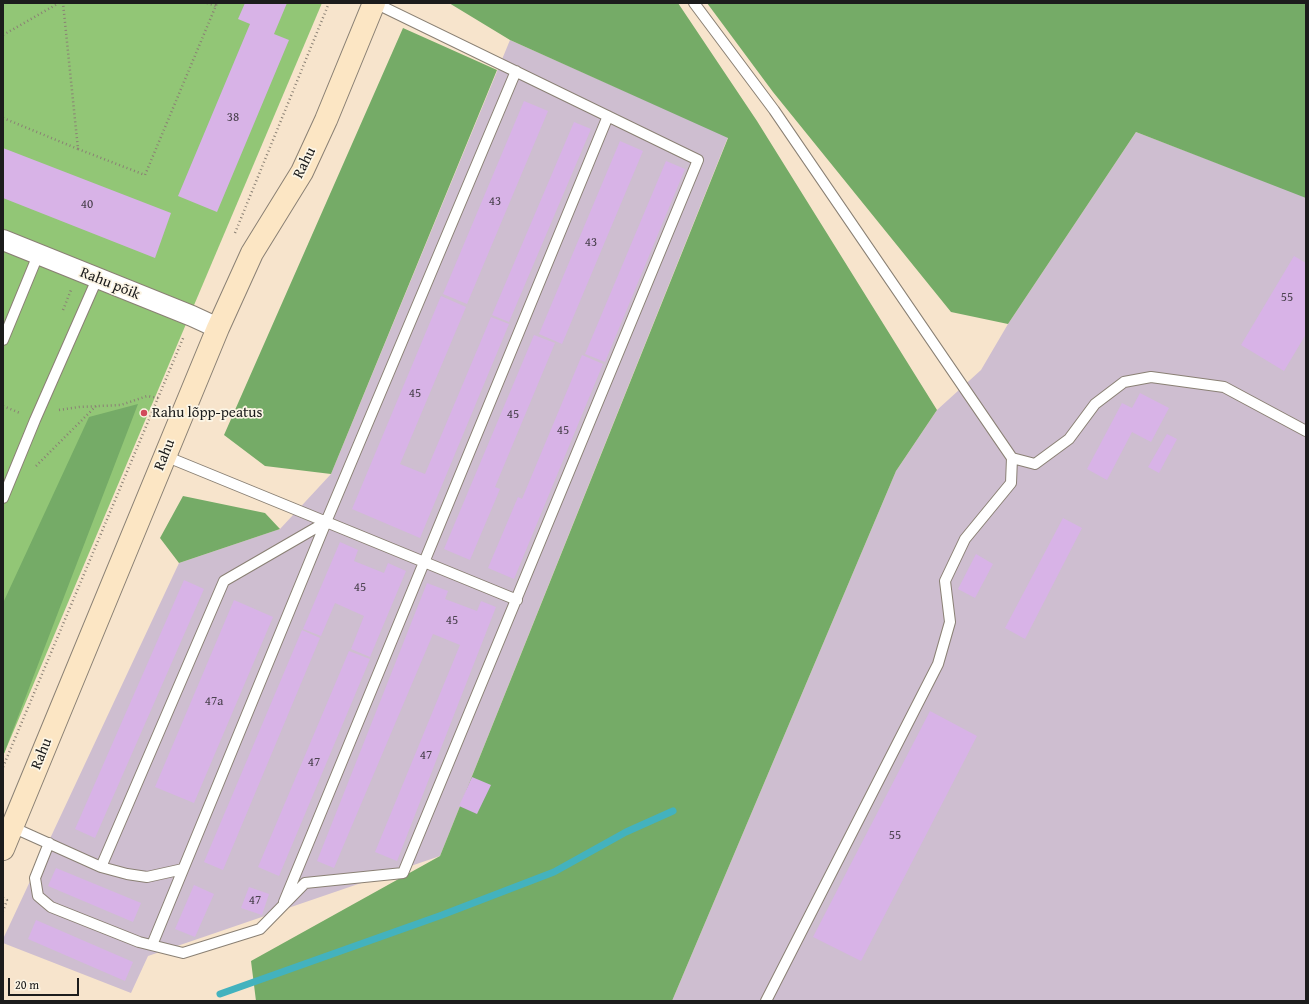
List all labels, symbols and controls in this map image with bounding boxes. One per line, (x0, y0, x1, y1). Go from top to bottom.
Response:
house number: 38 (227, 110, 239, 126)
street label: Rahu (290, 145, 320, 181)
house number: 43 (489, 194, 501, 210)
house number: 40 (81, 197, 93, 213)
house number: 43 (585, 235, 597, 251)
street label: Rahu põik (77, 264, 143, 304)
house number: 55 (1281, 290, 1293, 306)
house number: 45 (409, 386, 421, 402)
place label: Rahu lõpp-peatus (152, 404, 262, 422)
house number: 45 (507, 407, 519, 423)
marker: Rahu lõpp-peatus (139, 408, 149, 418)
house number: 45 (557, 423, 569, 439)
street label: Rahu (151, 437, 179, 473)
house number: 45 (354, 580, 366, 596)
house number: 45 (446, 613, 458, 629)
house number: 47a (205, 694, 223, 710)
street label: Rahu (28, 736, 56, 772)
house number: 47 (420, 748, 432, 764)
house number: 47 (308, 755, 320, 771)
house number: 55 (889, 828, 901, 844)
house number: 47 (249, 893, 261, 909)
scale bar (10, 970, 81, 996)
text: 20 m (15, 976, 39, 993)

